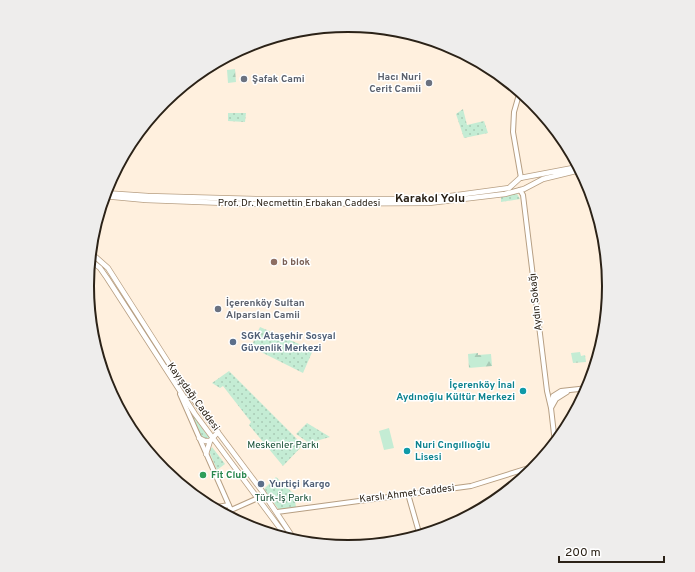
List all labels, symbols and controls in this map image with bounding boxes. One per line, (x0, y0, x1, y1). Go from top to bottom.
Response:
place label: Hacı Nuri Cerit Camii (369, 71, 421, 96)
place label: Şafak Cami (252, 73, 305, 86)
marker: Şafak Cami (239, 74, 249, 84)
marker: Hacı Nuri Cerit Camii (424, 78, 434, 88)
district label: Karakol Yolu (395, 191, 465, 207)
street label: Prof. Dr. Necmettin Erbakan Caddesi (218, 197, 380, 210)
place label: b blok (282, 256, 311, 269)
marker: b blok (269, 257, 279, 267)
street label: Aydın Sokağı (527, 273, 545, 331)
place label: İçerenköy Sultan Alparslan Camii (226, 296, 305, 322)
marker: İçerenköy Sultan Alparslan Camii (213, 304, 223, 314)
place label: SGK Ataşehir Sosyal Güvenlik Merkezi (241, 330, 336, 355)
marker: SGK Ataşehir Sosyal Güvenlik Merkezi (228, 337, 238, 347)
street label: Kayışdağı Caddesi (164, 360, 222, 434)
place label: İçerenköy İnal Aydınoğlu Kültür Merkezi (396, 378, 515, 404)
marker: İçerenköy İnal Aydınoğlu Kültür Merkezi (518, 386, 528, 396)
park label: Meskenler Parkı (247, 439, 319, 452)
place label: Nuri Cıngıllıoğlu Lisesi (415, 439, 490, 464)
marker: Nuri Cıngıllıoğlu Lisesi (402, 446, 412, 456)
place label: Fit Club (211, 469, 247, 482)
marker: Fit Club (198, 470, 208, 480)
place label: Yurtiçi Kargo (269, 478, 330, 491)
marker: Yurtiçi Kargo (256, 479, 266, 489)
street label: Karslı Ahmet Caddesi (359, 482, 455, 506)
park label: Türk-İş Parkı (255, 492, 311, 505)
scale bar (559, 538, 664, 564)
text: 200 m (565, 545, 601, 561)

